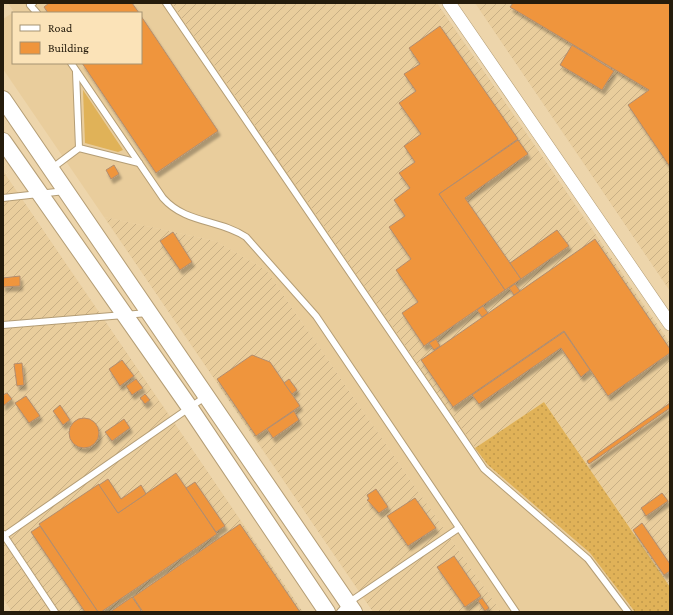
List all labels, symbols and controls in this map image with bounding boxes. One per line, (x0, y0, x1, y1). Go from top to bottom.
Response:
legend (12, 12, 142, 64)
text: Road (48, 21, 73, 35)
text: Building (48, 41, 89, 55)

